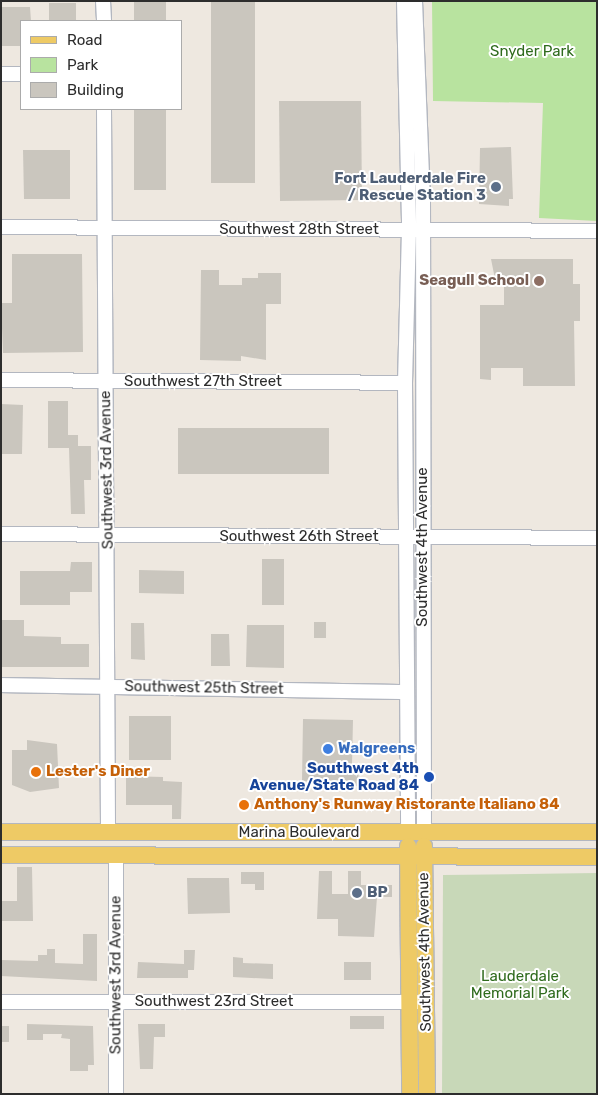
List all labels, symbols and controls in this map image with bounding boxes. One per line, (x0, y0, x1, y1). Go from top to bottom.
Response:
legend (20, 20, 182, 110)
text: Road (67, 31, 103, 49)
park label: Snyder Park (490, 43, 574, 61)
text: Park (67, 56, 98, 74)
text: Building (67, 81, 124, 99)
place label: Fort Lauderdale Fire / Rescue Station 3 (334, 169, 486, 204)
marker: Fort Lauderdale Fire / Rescue Station 3 (490, 181, 502, 193)
street label: Southwest 28th Street (219, 221, 379, 239)
place label: Seagull School (419, 272, 529, 290)
marker: Seagull School (533, 275, 545, 287)
street label: Southwest 27th Street (124, 373, 282, 391)
street label: Southwest 3rd Avenue (97, 390, 117, 550)
street label: Southwest 4th Avenue (414, 467, 432, 627)
street label: Southwest 26th Street (219, 528, 379, 546)
street label: Southwest 25th Street (124, 678, 284, 698)
place label: Walgreens (338, 740, 415, 758)
marker: Walgreens (322, 743, 334, 755)
place label: Southwest 4th Avenue/State Road 84 (249, 759, 419, 794)
place label: Lester's Diner (46, 763, 150, 781)
marker: Lester's Diner (30, 766, 42, 778)
marker: Southwest 4th Avenue/State Road 84 (423, 771, 435, 783)
place label: Anthony's Runway Ristorante Italiano 84 (254, 796, 560, 814)
marker: Anthony's Runway Ristorante Italiano 84 (238, 799, 250, 811)
street label: Marina Boulevard (239, 824, 359, 842)
street label: Southwest 4th Avenue (415, 872, 435, 1032)
place label: BP (367, 884, 388, 902)
marker: BP (351, 887, 363, 899)
street label: Southwest 3rd Avenue (107, 896, 125, 1054)
park label: Lauderdale Memorial Park (471, 967, 569, 1002)
street label: Southwest 23rd Street (135, 993, 293, 1011)

